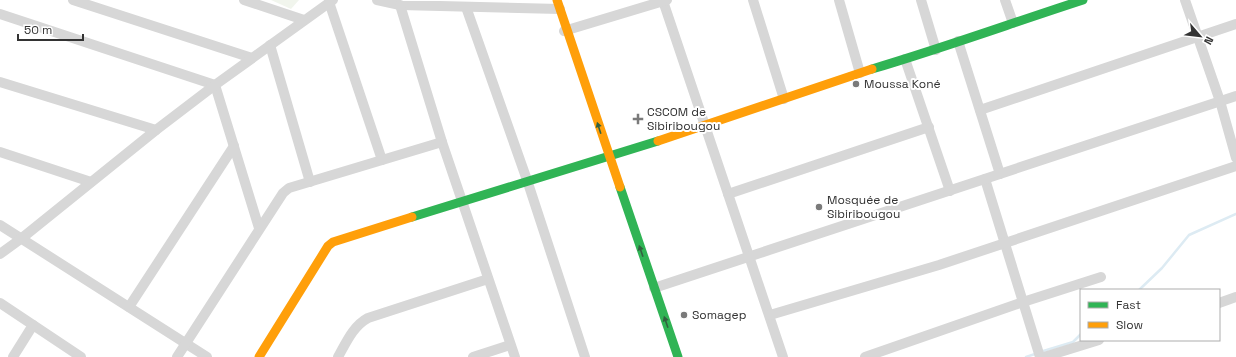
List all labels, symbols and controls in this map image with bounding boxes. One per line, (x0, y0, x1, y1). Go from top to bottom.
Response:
scale bar (18, 16, 83, 42)
north arrow (1180, 16, 1220, 56)
text: 50 m (24, 22, 52, 38)
text: N (1201, 34, 1217, 47)
place label: Moussa Koné (864, 76, 941, 92)
marker: Moussa Koné (851, 79, 861, 89)
place label: CSCOM de Sibiribougou (647, 104, 720, 134)
marker: CSCOM de Sibiribougou (632, 113, 644, 125)
one-way arrow (596, 121, 602, 133)
place label: Mosquée de Sibiribougou (827, 192, 900, 222)
marker: Mosquée de Sibiribougou (814, 202, 824, 212)
one-way arrow (638, 244, 644, 256)
legend (1080, 289, 1220, 341)
text: Fast (1116, 297, 1141, 313)
place label: Somagep (692, 307, 747, 323)
marker: Somagep (679, 310, 689, 320)
one-way arrow (663, 316, 669, 328)
text: Slow (1116, 317, 1143, 333)

